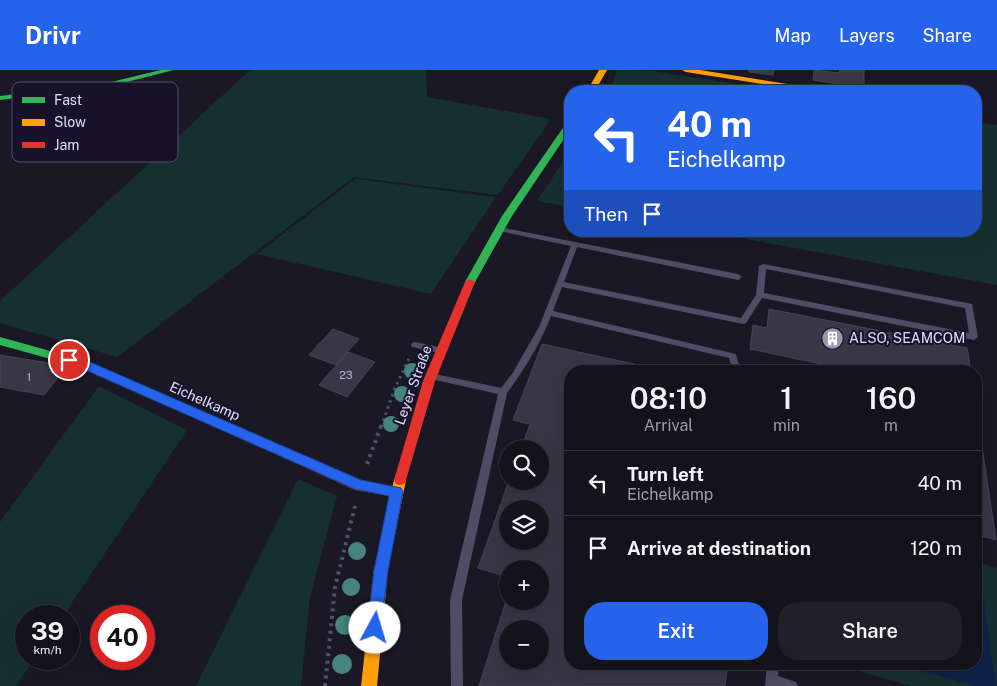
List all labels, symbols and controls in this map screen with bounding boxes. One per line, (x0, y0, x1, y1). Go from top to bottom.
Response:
text: Drivr (25, 21, 81, 49)
text: Map (775, 25, 811, 46)
text: Layers (839, 25, 895, 46)
text: Share (923, 25, 972, 46)
legend (12, 82, 178, 162)
text: Fast (54, 92, 82, 108)
text: 40 m (667, 104, 752, 145)
icon: left (584, 105, 649, 170)
text: Slow (54, 114, 86, 130)
text: Jam (54, 137, 79, 153)
text: Eichelkamp (667, 146, 786, 172)
icon: arrive (638, 200, 666, 228)
text: Then (584, 203, 628, 225)
building icon: ALSO, SEAMCOM (821, 326, 845, 350)
place label: ALSO, SEAMCOM (849, 330, 965, 346)
pin (48, 339, 90, 381)
street label: Leyer Straße (391, 343, 435, 427)
icon: arrive (55, 346, 83, 374)
house number: 23 (339, 369, 353, 381)
house number: 1 (27, 371, 31, 383)
street label: Eichelkamp (167, 378, 243, 424)
text: 08:10 (630, 380, 707, 416)
text: 1 (780, 380, 793, 416)
text: 160 (866, 380, 916, 416)
text: Arrival (644, 416, 693, 435)
text: min (773, 416, 800, 435)
text: m (884, 416, 898, 435)
map controls (499, 440, 549, 670)
button: search (499, 440, 549, 490)
text: Turn left (627, 463, 704, 485)
icon: left (584, 469, 612, 497)
text: 40 m (917, 472, 962, 494)
text: Eichelkamp (627, 485, 713, 504)
button: layers (499, 500, 549, 550)
icon: arrive (584, 534, 612, 562)
text: Arrive at destination (627, 537, 811, 559)
text: 120 m (910, 537, 962, 559)
button: + (499, 560, 549, 610)
position arrow (348, 601, 400, 653)
button: Exit (584, 602, 768, 660)
button: Share (778, 602, 962, 660)
speed limit sign: 40 (90, 605, 155, 670)
text: 39 (31, 616, 64, 646)
button: − (499, 620, 549, 670)
text: km/h (33, 643, 62, 657)

